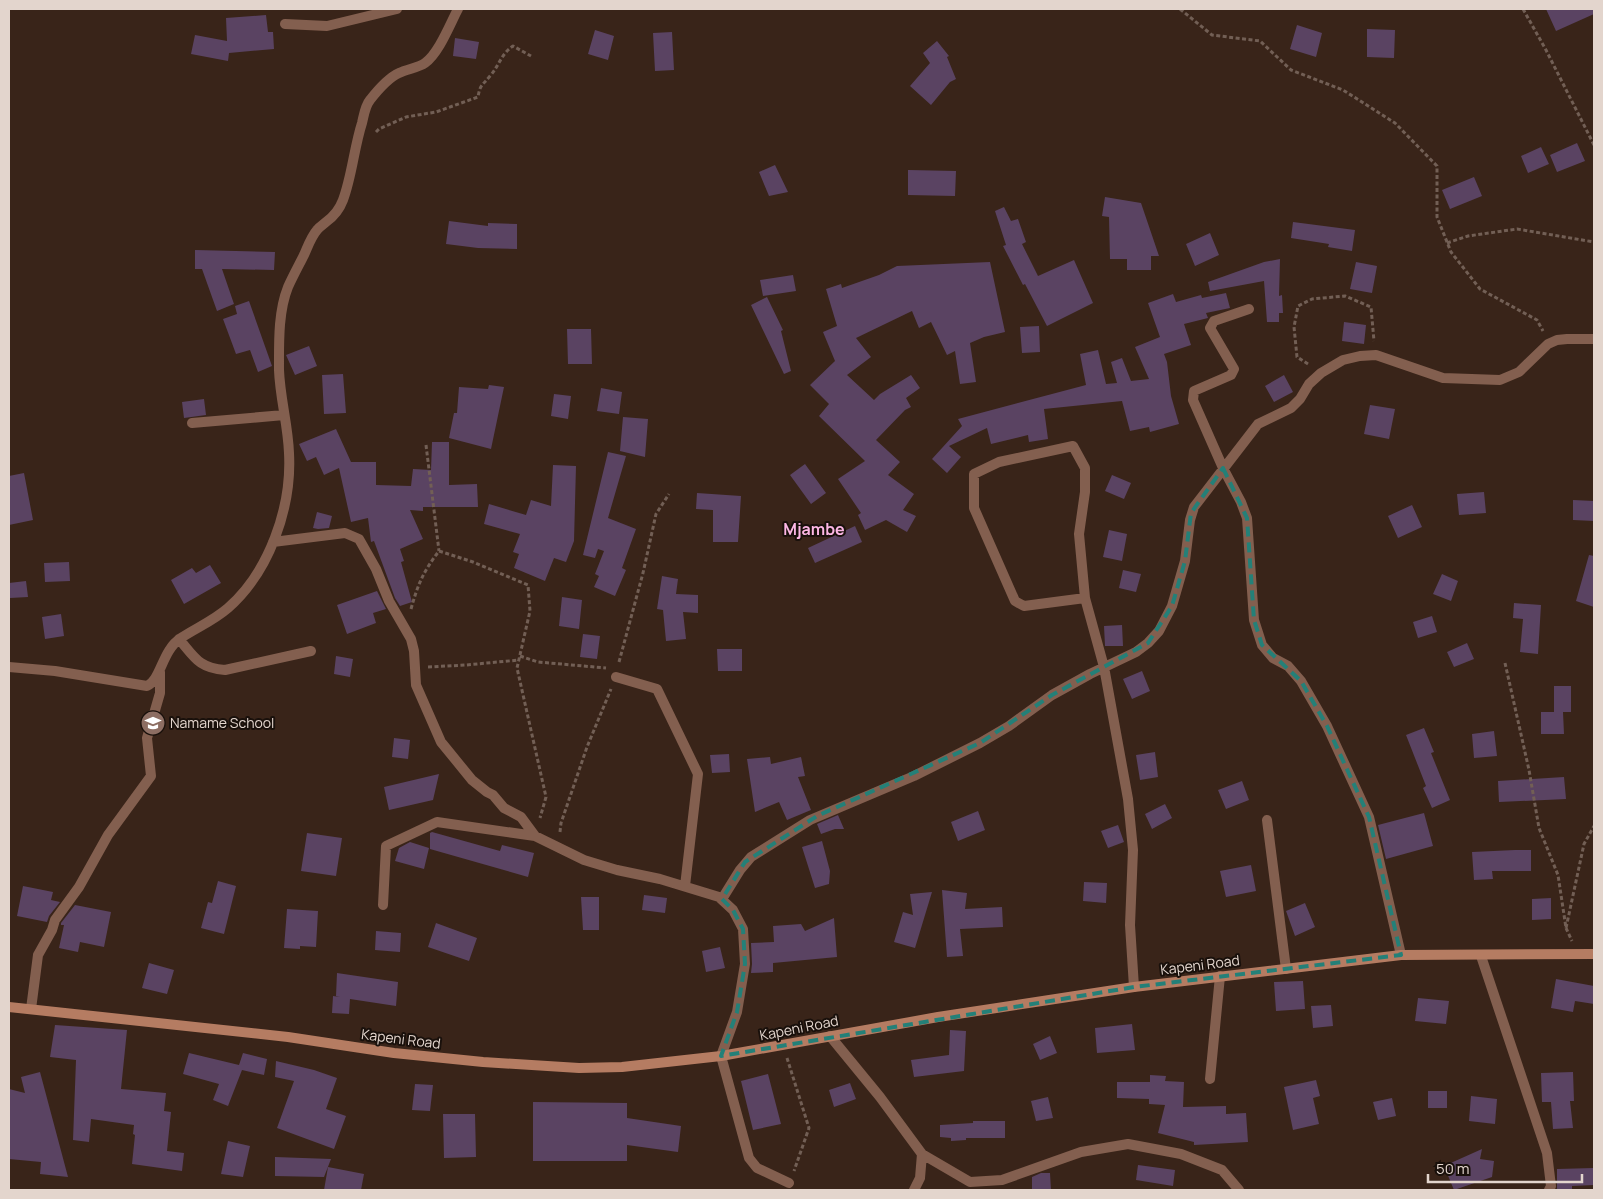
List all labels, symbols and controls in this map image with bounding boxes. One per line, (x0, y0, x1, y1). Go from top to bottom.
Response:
district label: Mjambe (783, 518, 845, 540)
school or university icon: Namame School (140, 710, 166, 736)
place label: Namame School (170, 713, 274, 732)
street label: Kapeni Road (1159, 950, 1241, 979)
street label: Kapeni Road (758, 1011, 840, 1044)
street label: Kapeni Road (360, 1024, 442, 1053)
scale bar (1428, 1152, 1582, 1184)
text: 50 m (1436, 1158, 1470, 1179)

